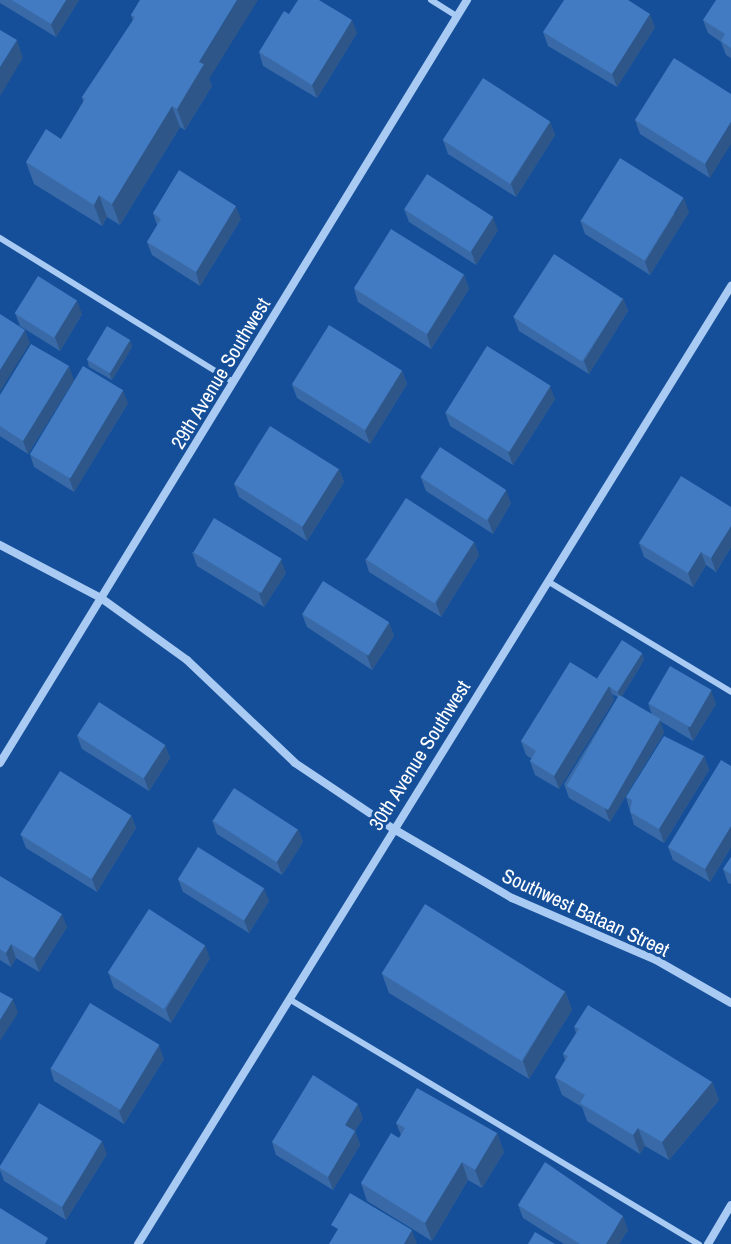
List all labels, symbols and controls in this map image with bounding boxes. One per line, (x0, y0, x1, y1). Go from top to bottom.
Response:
street label: 29th Avenue Southwest (165, 293, 275, 453)
street label: 30th Avenue Southwest (363, 675, 475, 835)
street label: Southwest Bataan Street (499, 863, 673, 961)

